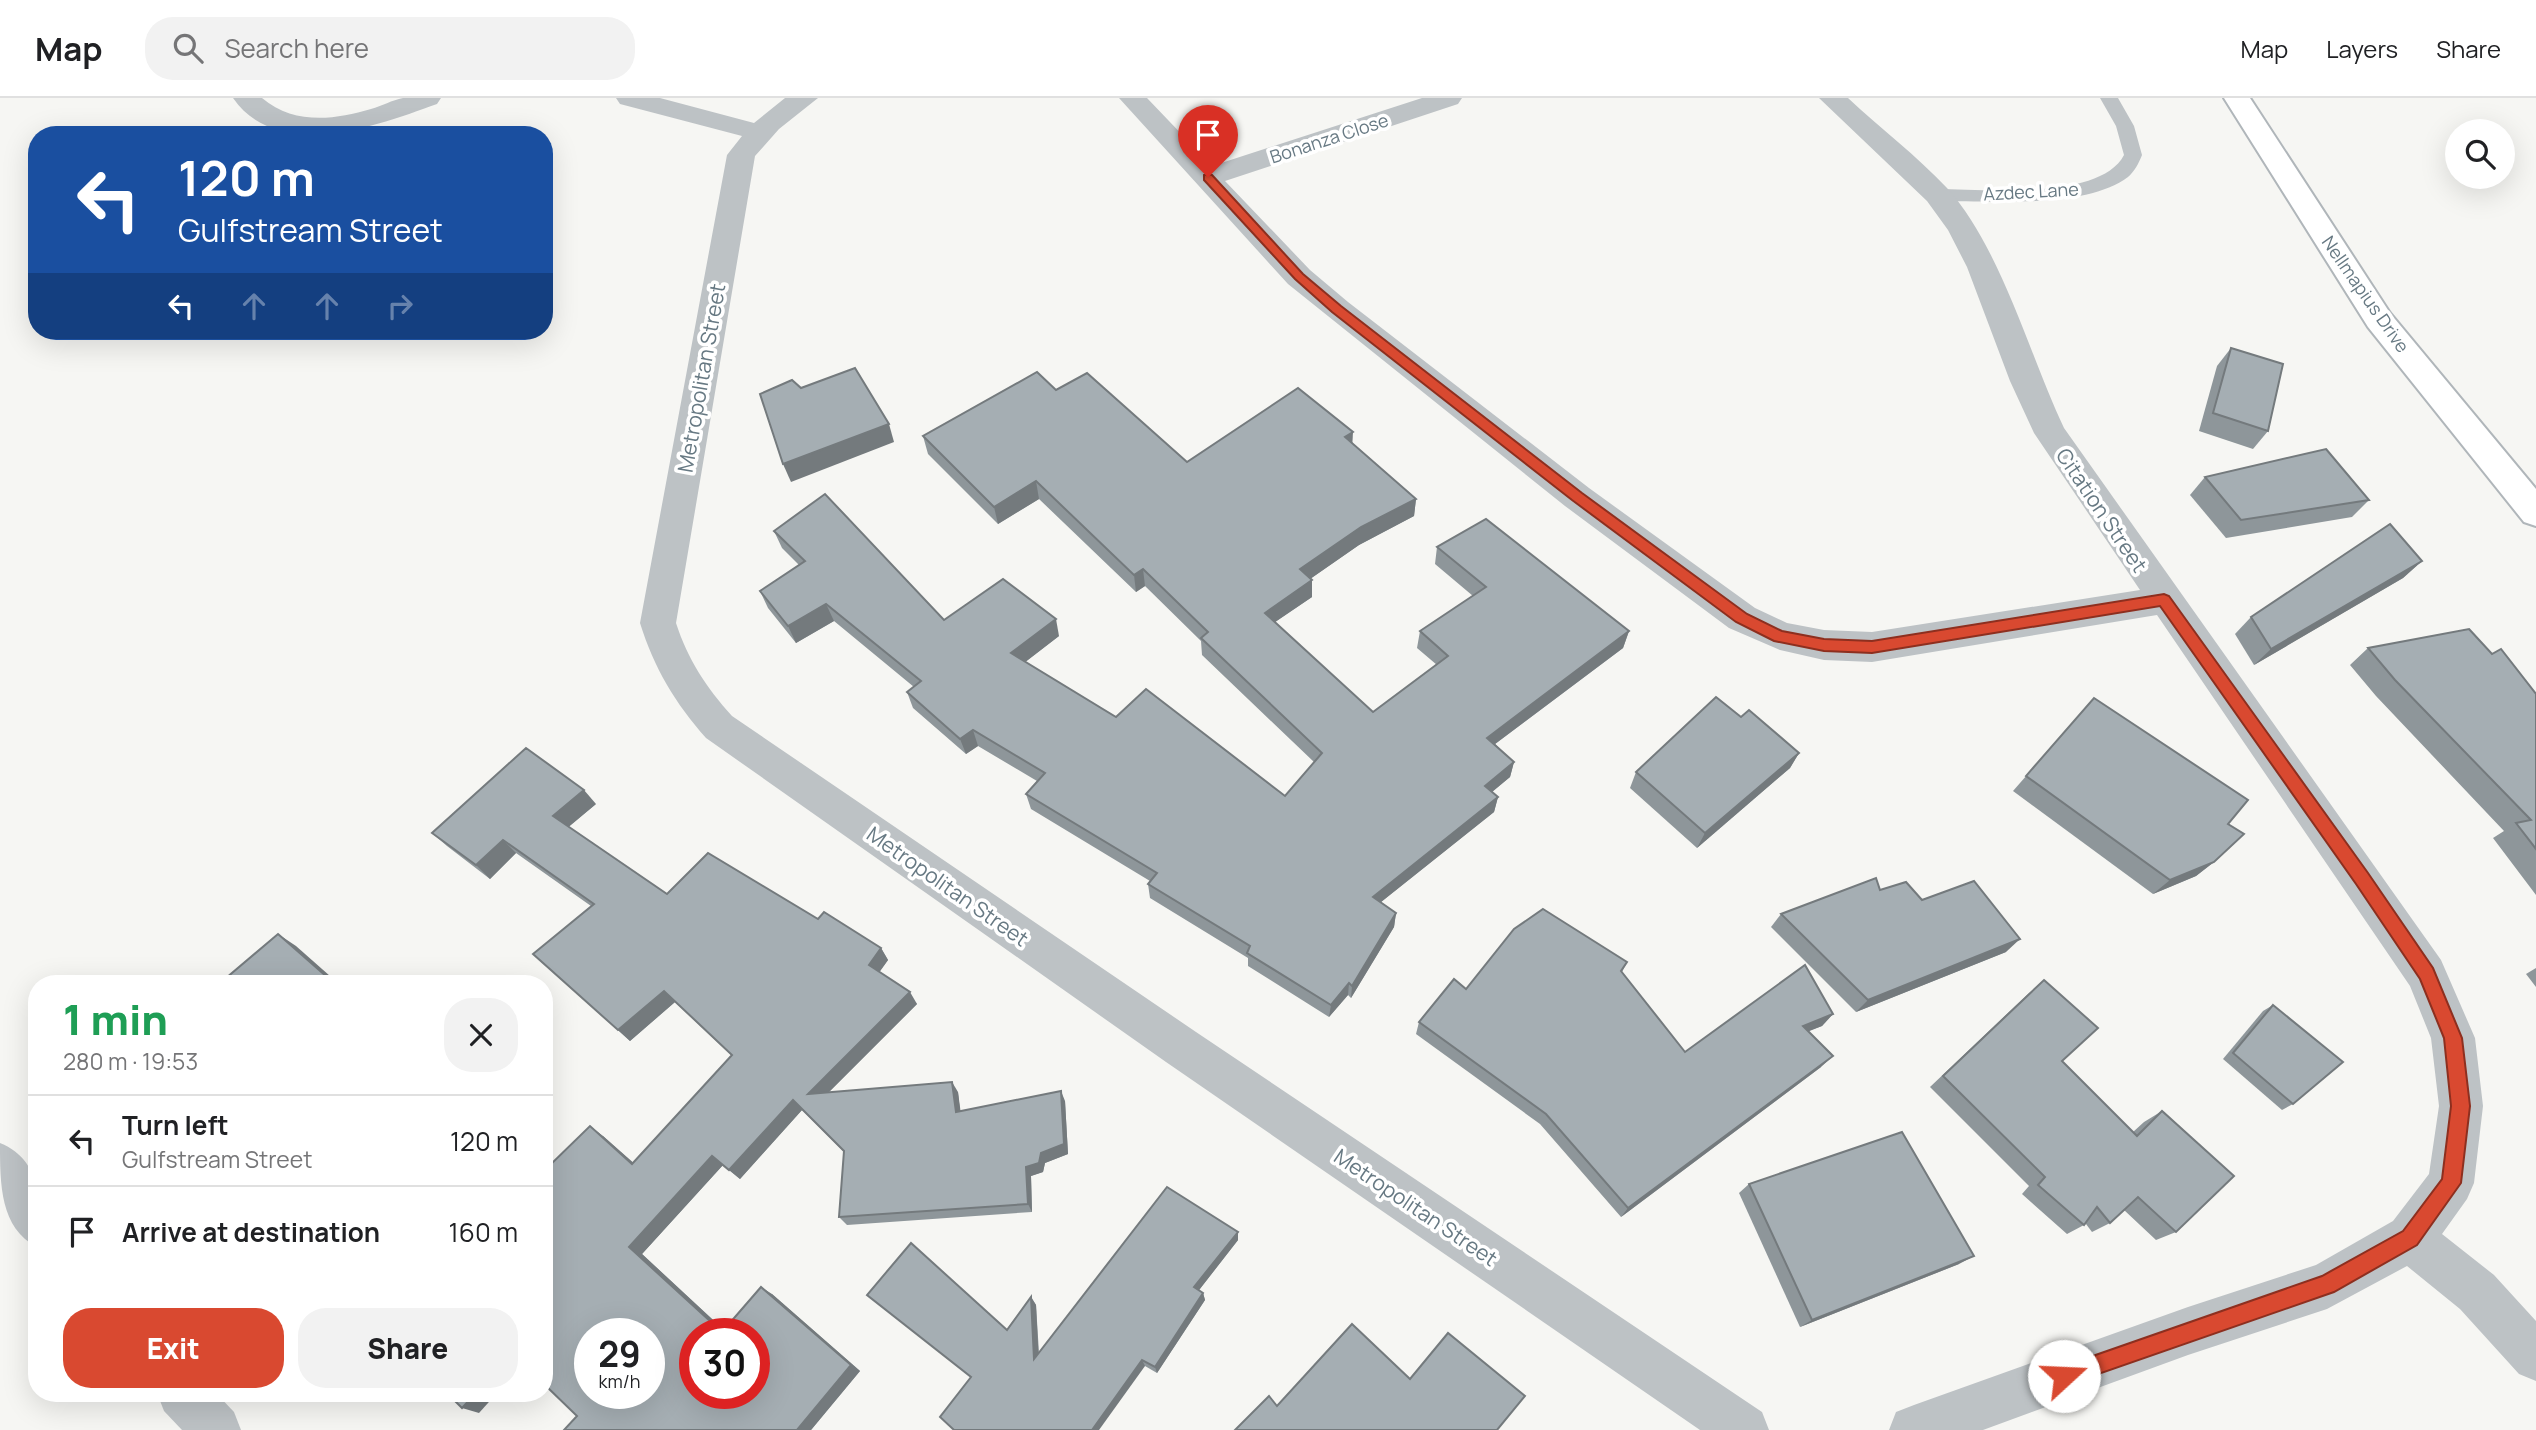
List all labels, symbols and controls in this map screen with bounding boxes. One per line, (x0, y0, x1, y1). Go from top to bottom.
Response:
search box (145, 17, 635, 80)
text: Map (35, 26, 103, 71)
icon: search (169, 29, 207, 67)
text: Search here (225, 30, 369, 66)
text: Map (2241, 32, 2288, 65)
text: Layers (2326, 32, 2398, 65)
text: Share (2436, 32, 2501, 65)
pin (1178, 105, 1238, 177)
street label: Bonanza Close (1267, 108, 1391, 168)
icon: arrive (1189, 116, 1227, 154)
map controls (2445, 119, 2515, 189)
button: search (2445, 119, 2515, 189)
text: 120 m (178, 144, 315, 211)
icon: left (63, 154, 154, 245)
street label: Azdec Lane (1983, 177, 2079, 205)
text: Gulfstream Street (178, 208, 443, 252)
street label: Nellmapius Drive (2317, 231, 2415, 357)
street label: Metropolitan Street (671, 281, 731, 475)
icon: left (162, 287, 200, 325)
icon: ahead (235, 287, 273, 325)
icon: ahead (308, 287, 346, 325)
icon: right (381, 287, 419, 325)
street label: Citation Street (2050, 442, 2154, 578)
street label: Metropolitan Street (862, 820, 1034, 952)
text: 1 min (63, 990, 168, 1048)
button: close (444, 998, 518, 1072)
text: 280 m · 19:53 (63, 1045, 198, 1077)
text: Turn left (122, 1107, 229, 1143)
icon: left (63, 1122, 101, 1160)
text: 120 m (450, 1123, 518, 1159)
street label: Metropolitan Street (1329, 1142, 1503, 1272)
text: Gulfstream Street (122, 1143, 312, 1175)
icon: arrive (63, 1213, 101, 1251)
text: Arrive at destination (122, 1214, 380, 1250)
text: 160 m (449, 1214, 518, 1250)
button: Exit (63, 1308, 284, 1388)
button: Share (298, 1308, 518, 1388)
speed limit sign: 30 (679, 1318, 770, 1409)
text: 29 (598, 1330, 641, 1378)
position arrow (2027, 1339, 2101, 1413)
text: km/h (599, 1369, 640, 1393)

